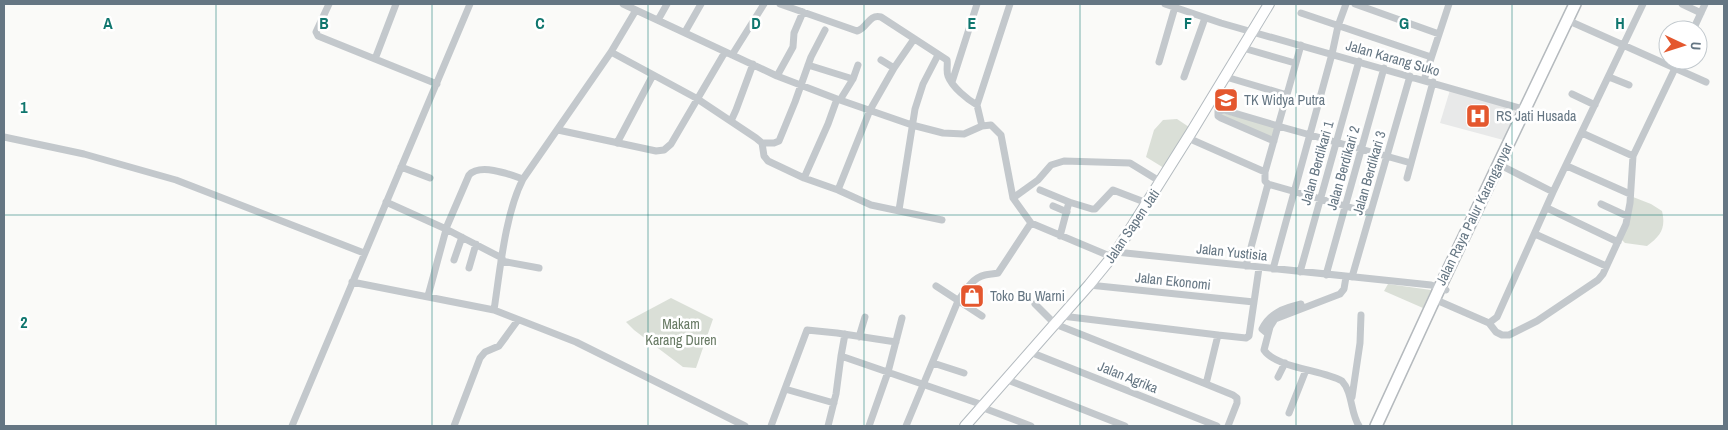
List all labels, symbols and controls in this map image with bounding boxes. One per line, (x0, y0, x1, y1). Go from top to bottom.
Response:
text: A (103, 12, 113, 34)
text: B (319, 12, 329, 34)
text: C (535, 12, 545, 34)
text: D (751, 12, 761, 34)
text: E (968, 12, 977, 34)
text: F (1184, 12, 1192, 34)
text: G (1399, 12, 1409, 34)
text: H (1615, 12, 1625, 34)
north arrow (1658, 20, 1708, 70)
street label: Jalan Karang Suko (1344, 36, 1442, 80)
text: U (1687, 41, 1705, 51)
school or university icon: TK Widya Putra (1213, 87, 1239, 113)
place label: TK Widya Putra (1244, 91, 1326, 109)
text: 1 (20, 96, 28, 118)
hospital icon: RS Jati Husada (1465, 103, 1491, 129)
place label: RS Jati Husada (1496, 107, 1577, 125)
street label: Jalan Berdikari 1 (1296, 118, 1338, 207)
street label: Jalan Berdikari 2 (1322, 124, 1364, 212)
street label: Jalan Berdikari 3 (1348, 129, 1390, 217)
street label: Jalan Raya Palur Karanganyar (1432, 140, 1516, 288)
street label: Jalan Sapen Jati (1101, 186, 1163, 266)
street label: Jalan Yustisia (1196, 239, 1269, 265)
street label: Jalan Ekonomi (1134, 268, 1212, 294)
shop icon: Toko Bu Warni (959, 283, 985, 309)
place label: Toko Bu Warni (990, 287, 1065, 305)
text: 2 (20, 311, 28, 333)
park label: Makam Karang Duren (645, 315, 717, 349)
street label: Jalan Agrika (1095, 357, 1161, 397)

